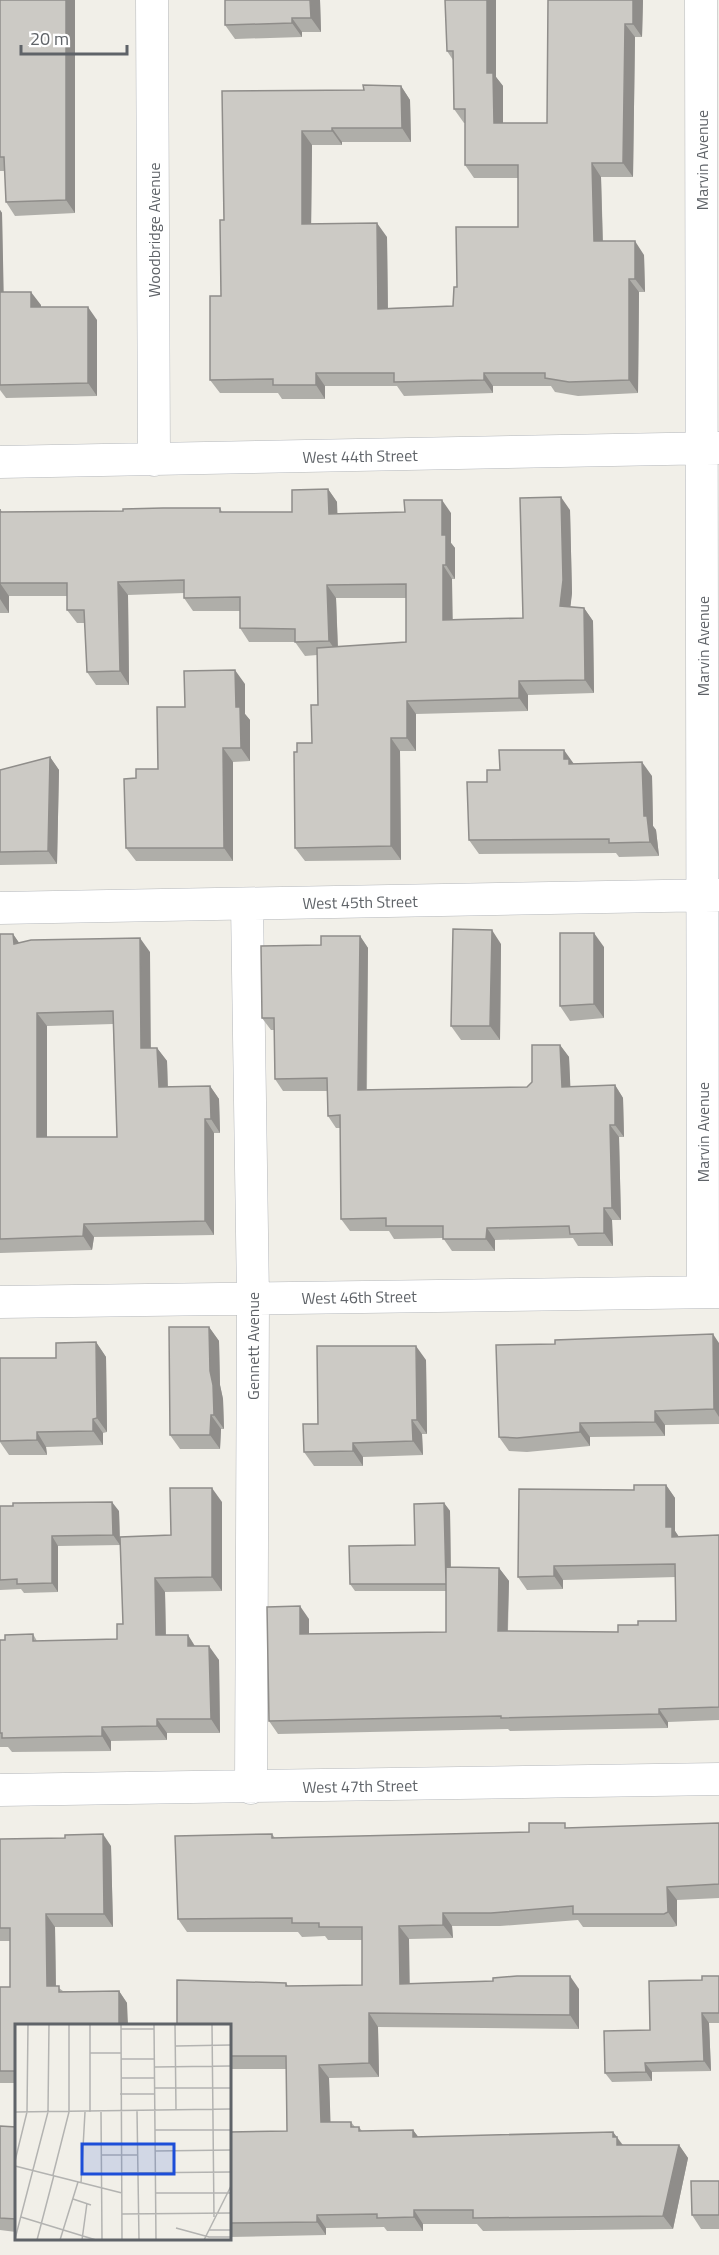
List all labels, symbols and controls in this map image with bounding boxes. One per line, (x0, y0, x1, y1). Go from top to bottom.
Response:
scale bar (21, 18, 128, 56)
text: 20 m (30, 25, 69, 52)
street label: Marvin Avenue (690, 110, 714, 210)
street label: Woodbridge Avenue (142, 162, 166, 298)
street label: West 44th Street (302, 443, 418, 469)
street label: Marvin Avenue (691, 596, 715, 696)
street label: West 45th Street (302, 889, 418, 915)
street label: Marvin Avenue (691, 1082, 715, 1182)
street label: West 46th Street (301, 1284, 417, 1310)
street label: Gennett Avenue (241, 1292, 265, 1400)
street label: West 47th Street (302, 1773, 418, 1799)
inset map (15, 2024, 231, 2240)

